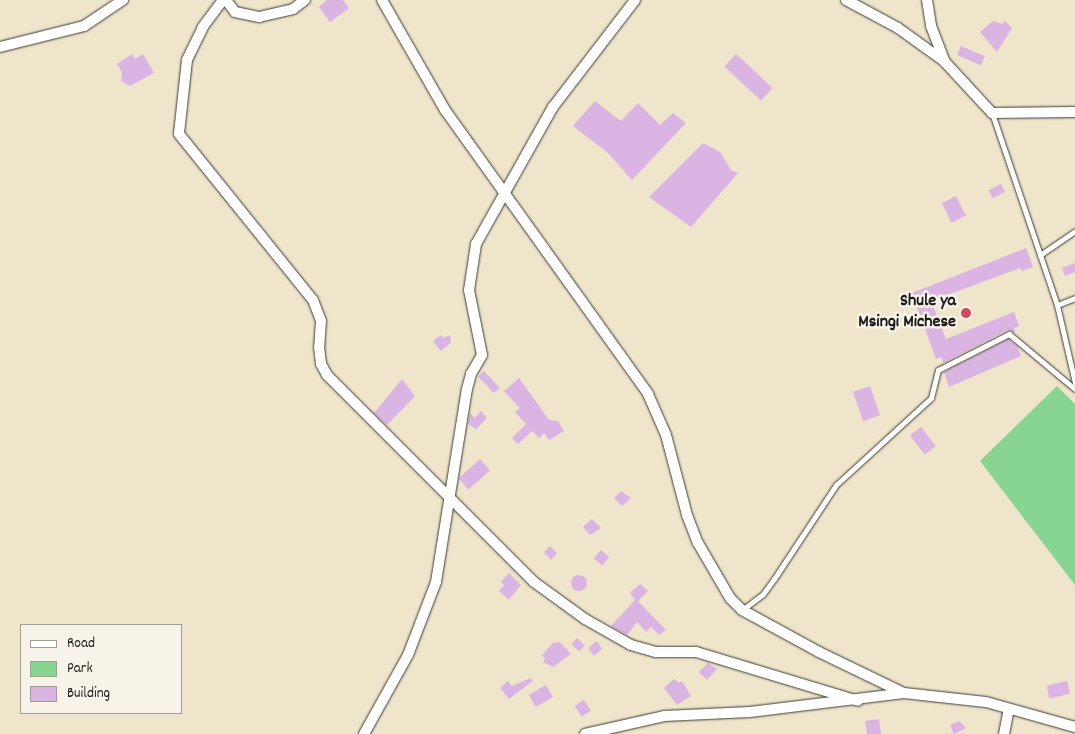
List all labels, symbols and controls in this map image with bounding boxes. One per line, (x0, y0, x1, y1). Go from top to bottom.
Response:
place label: Shule ya Msingi Michese (858, 292, 956, 334)
marker: Shule ya Msingi Michese (960, 307, 972, 319)
legend (20, 624, 182, 714)
text: Road (67, 633, 95, 655)
text: Park (67, 658, 93, 680)
text: Building (67, 683, 110, 705)

